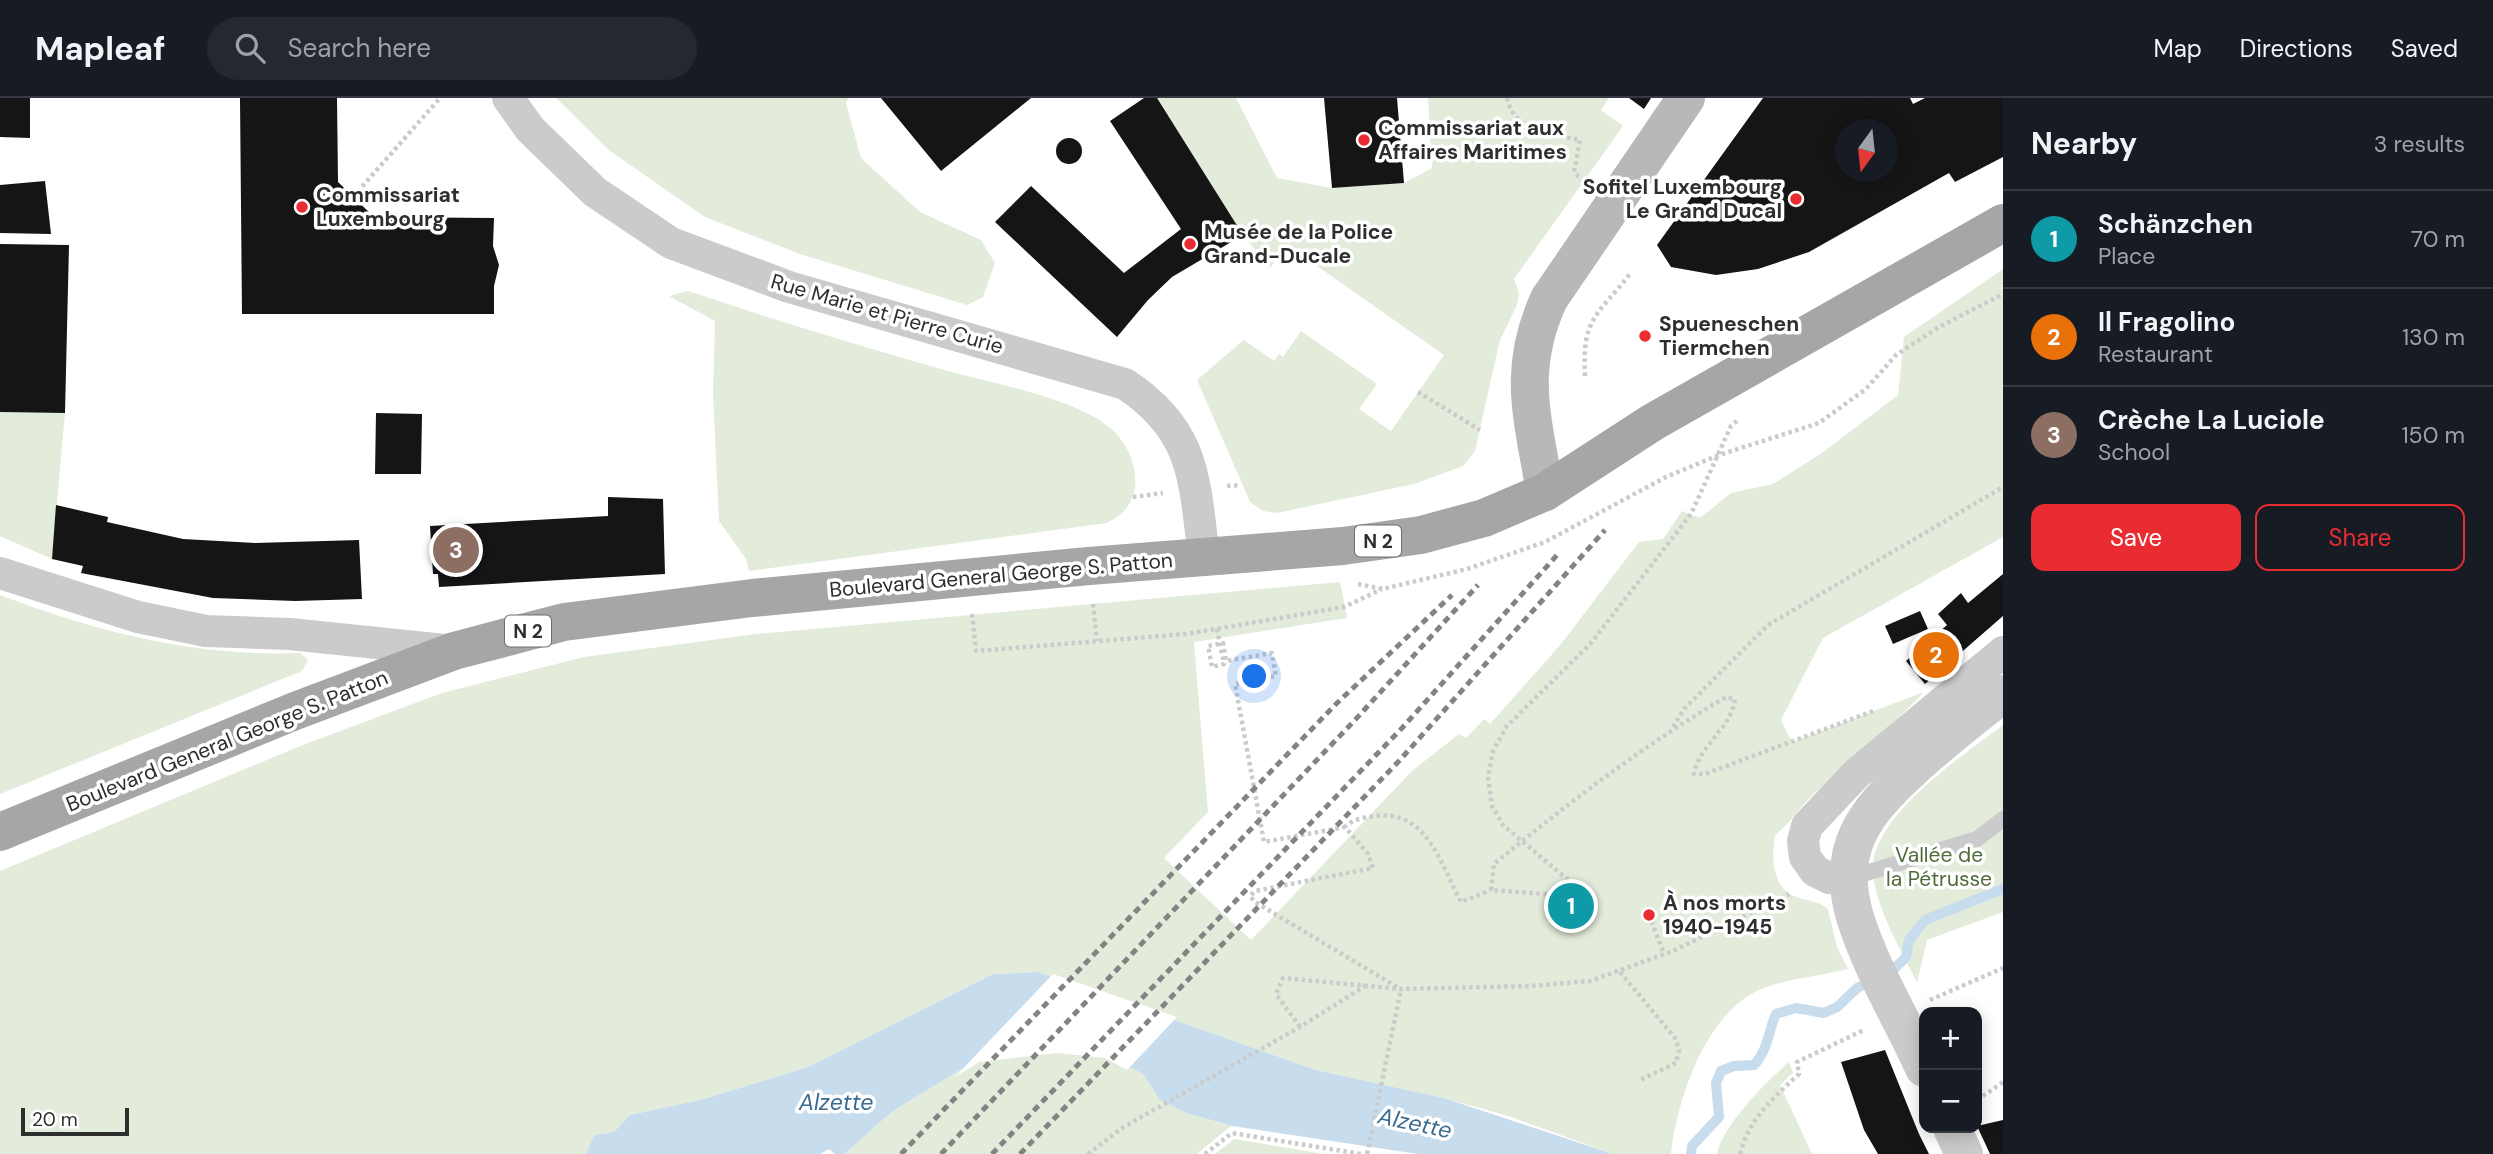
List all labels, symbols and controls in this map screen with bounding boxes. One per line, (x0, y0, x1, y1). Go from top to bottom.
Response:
search box (207, 17, 697, 80)
text: Mapleaf (35, 27, 165, 70)
icon: search (231, 29, 269, 67)
text: Search here (287, 31, 431, 65)
text: Map (2154, 33, 2202, 64)
text: Directions (2240, 33, 2353, 64)
text: Saved (2391, 33, 2458, 64)
place label: Commissariat aux Affaires Maritimes (1378, 114, 1567, 166)
north arrow (1835, 119, 1898, 182)
text: Nearby (2031, 124, 2137, 163)
text: 3 results (2374, 129, 2465, 159)
marker: Commissariat aux Affaires Maritimes (1356, 132, 1372, 148)
place label: Sofitel Luxembourg Le Grand Ducal (1583, 173, 1782, 225)
place label: Commissariat Luxembourg (316, 181, 460, 233)
marker: Sofitel Luxembourg Le Grand Ducal (1788, 191, 1804, 207)
marker: Commissariat Luxembourg (294, 199, 310, 215)
text: Schänzchen (2098, 207, 2253, 241)
place label: Musée de la Police Grand-Ducale (1204, 218, 1393, 270)
text: 1 (2050, 224, 2058, 254)
text: 70 m (2411, 224, 2465, 254)
marker: Musée de la Police Grand-Ducale (1182, 236, 1198, 252)
text: Place (2098, 241, 2155, 271)
street label: Rue Marie et Pierre Curie (768, 267, 1006, 361)
text: Il Fragolino (2098, 305, 2235, 339)
place label: Spueneschen Tiermchen (1659, 310, 1799, 362)
text: 2 (2047, 322, 2061, 352)
text: 130 m (2402, 322, 2465, 352)
marker: Spueneschen Tiermchen (1637, 328, 1653, 344)
text: Restaurant (2098, 339, 2213, 369)
text: Crèche La Luciole (2098, 403, 2325, 437)
text: 3 (2047, 420, 2061, 450)
text: 150 m (2401, 420, 2465, 450)
text: School (2098, 437, 2170, 467)
button: Save (2031, 504, 2241, 571)
button: Share (2255, 504, 2465, 571)
pin: 3 (433, 524, 479, 576)
road number: N 2 (1355, 526, 1401, 556)
street label: Boulevard General George S. Patton (828, 546, 1174, 604)
road number: N 2 (505, 616, 551, 646)
pin: 2 (1913, 629, 1959, 681)
your location (1237, 659, 1271, 693)
street label: Boulevard General George S. Patton (62, 663, 392, 819)
park label: Vallée de la Pétrusse (1886, 841, 1992, 893)
pin: 1 (1548, 880, 1594, 932)
place label: À nos morts 1940-1945 (1663, 889, 1786, 941)
marker: À nos morts 1940-1945 (1641, 907, 1657, 923)
map controls (1919, 1007, 1982, 1133)
button: + (1919, 1007, 1982, 1070)
button: − (1919, 1070, 1982, 1133)
water label: Alzette (798, 1087, 873, 1117)
water label: Alzette (1374, 1100, 1455, 1145)
scale bar (21, 1105, 130, 1137)
text: 20 m (32, 1107, 78, 1132)

